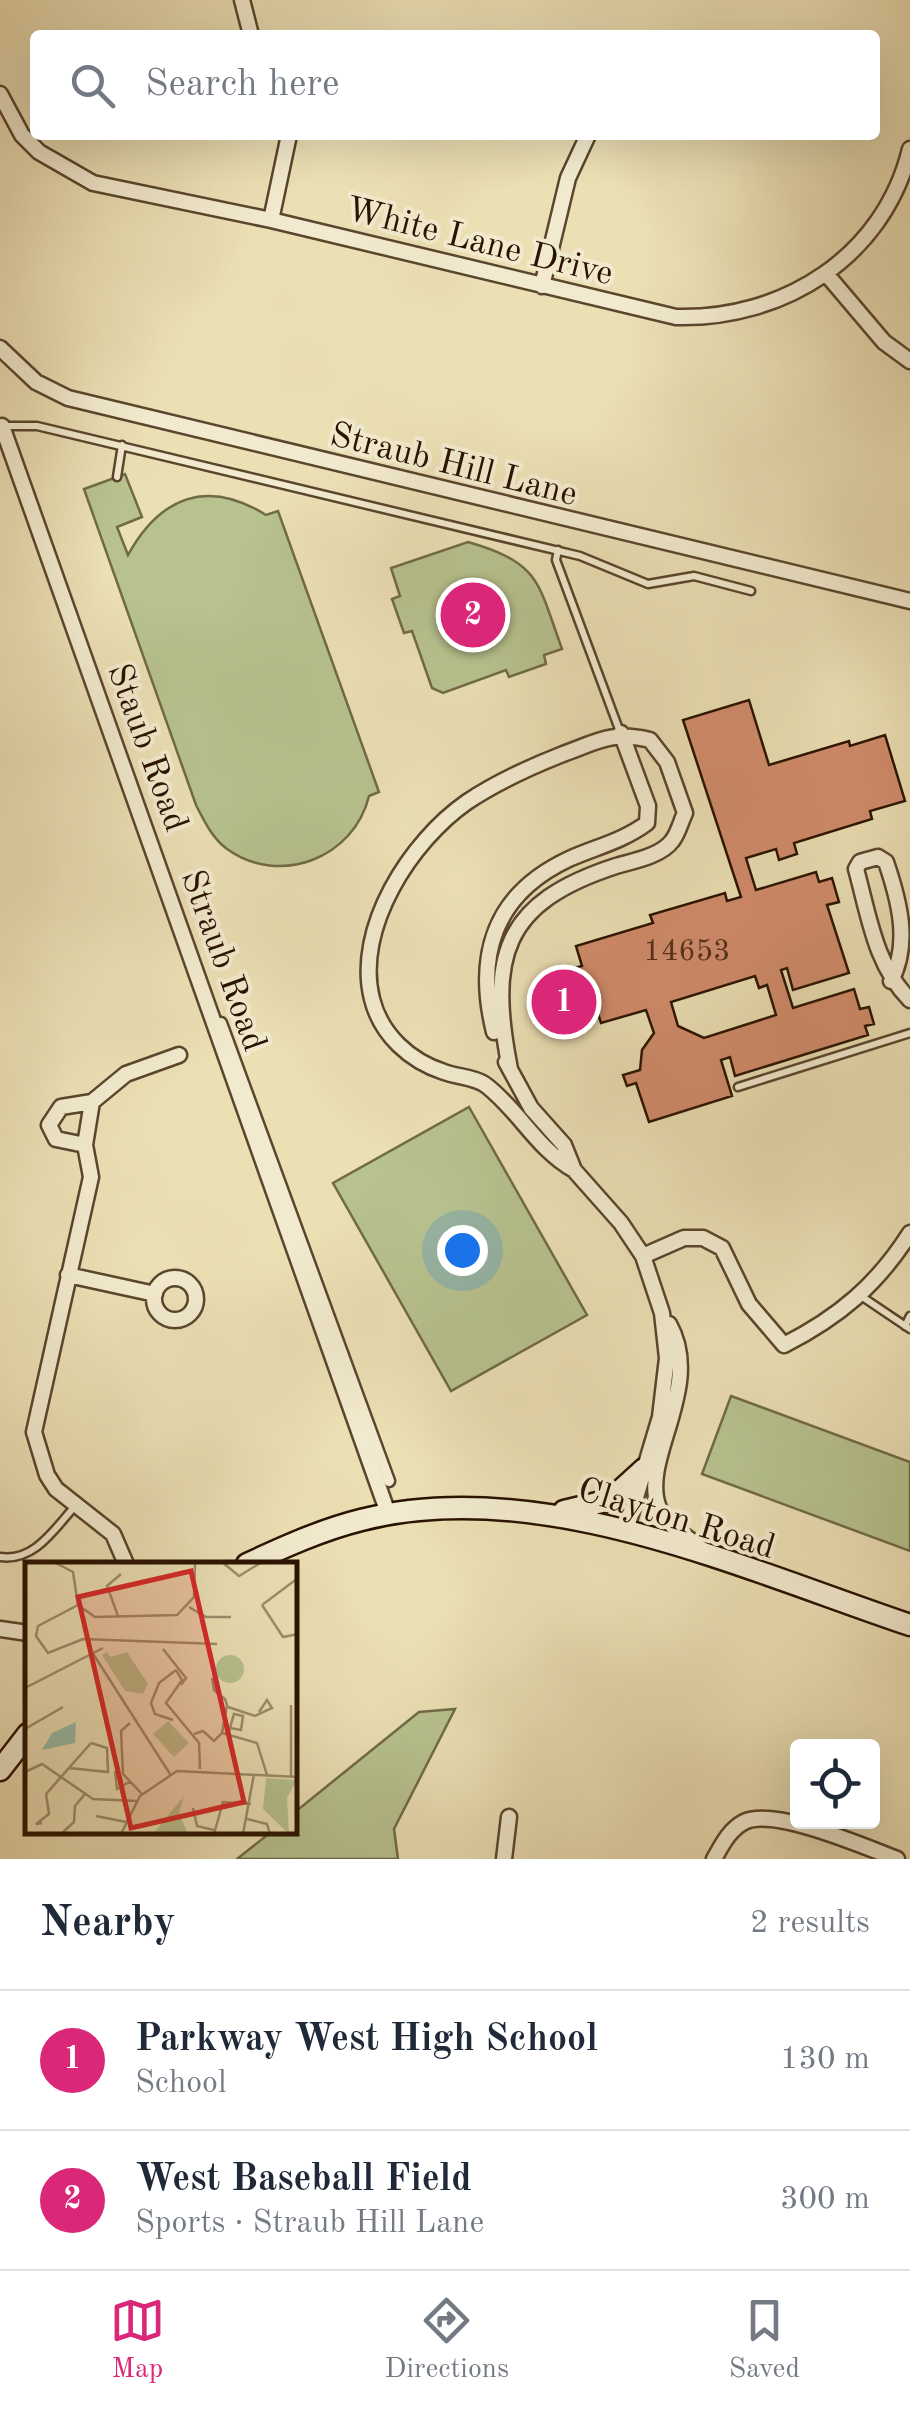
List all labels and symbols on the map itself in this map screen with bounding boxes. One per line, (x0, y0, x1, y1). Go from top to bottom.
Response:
street label: White Lane Drive (342, 192, 616, 293)
street label: Straub Hill Lane (326, 418, 581, 513)
pin: 2 (440, 578, 506, 652)
street label: Staub Road (100, 659, 193, 836)
street label: Straub Road (174, 866, 272, 1056)
house number: 14653 (644, 937, 731, 967)
pin: 1 (532, 964, 596, 1040)
your location (437, 1225, 488, 1276)
street label: Clayton Road (573, 1473, 779, 1566)
inset map (25, 1562, 298, 1834)

